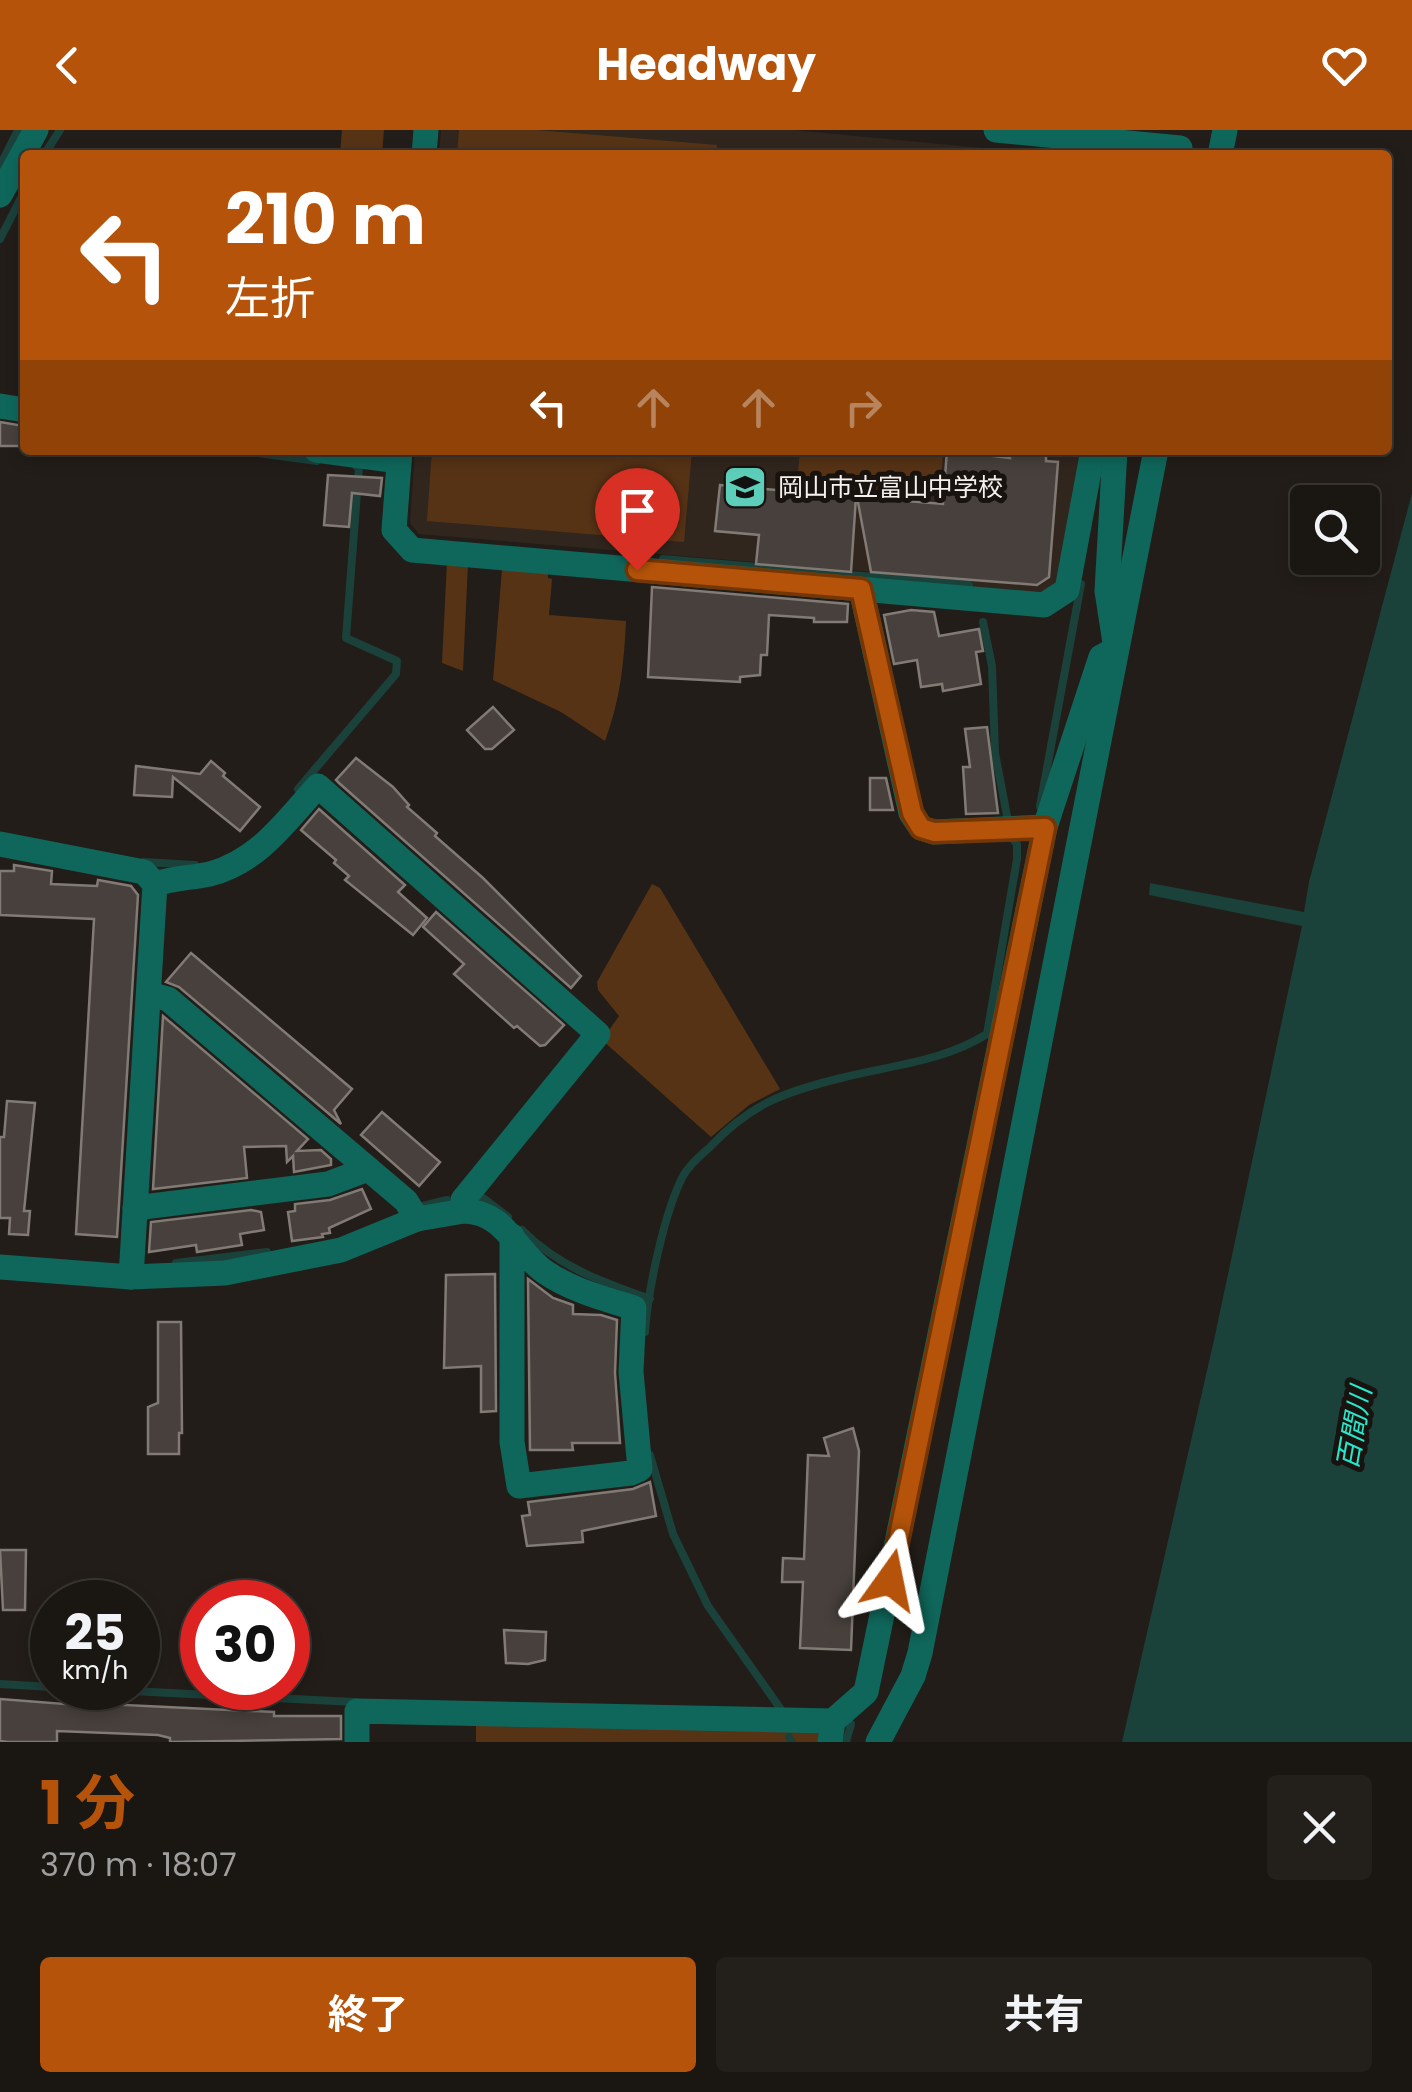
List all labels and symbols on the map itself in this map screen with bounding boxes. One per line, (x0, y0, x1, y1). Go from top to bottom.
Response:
school or university icon: 岡山市立富山中学校 (722, 464, 768, 510)
pin (595, 468, 680, 571)
place label: 岡山市立富山中学校 (778, 470, 1003, 505)
water label: 百間川 (1328, 1380, 1382, 1473)
position arrow (838, 1528, 942, 1632)
speed limit sign: 30 (180, 1580, 310, 1710)

